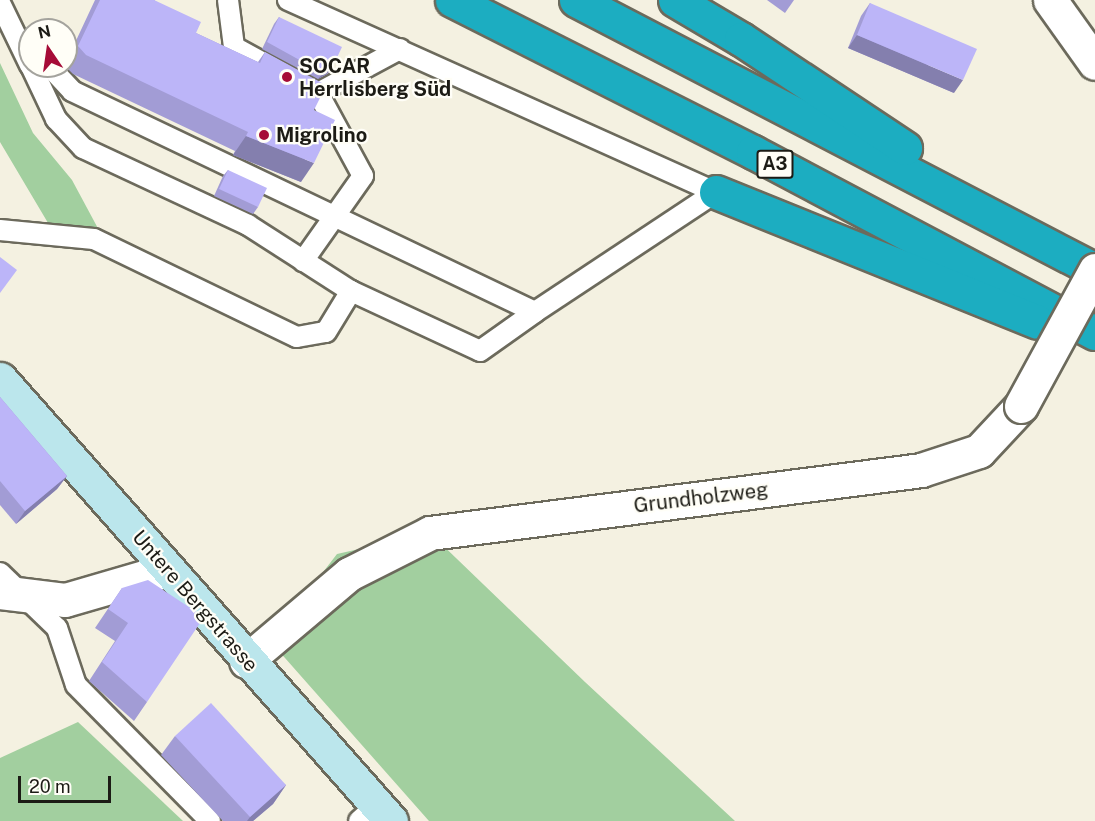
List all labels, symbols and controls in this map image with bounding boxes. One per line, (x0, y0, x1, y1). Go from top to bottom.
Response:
north arrow (18, 18, 78, 78)
text: N (36, 21, 53, 43)
place label: SOCAR Herrlisberg Süd (299, 54, 451, 101)
marker: SOCAR Herrlisberg Süd (280, 70, 294, 84)
place label: Migrolino (276, 123, 367, 147)
marker: Migrolino (257, 128, 271, 142)
road number: A3 (756, 149, 794, 179)
street label: Grundholzweg (632, 478, 770, 518)
street label: Untere Bergstrasse (127, 525, 263, 677)
scale bar (21, 764, 114, 802)
text: 20 m (29, 776, 71, 797)

